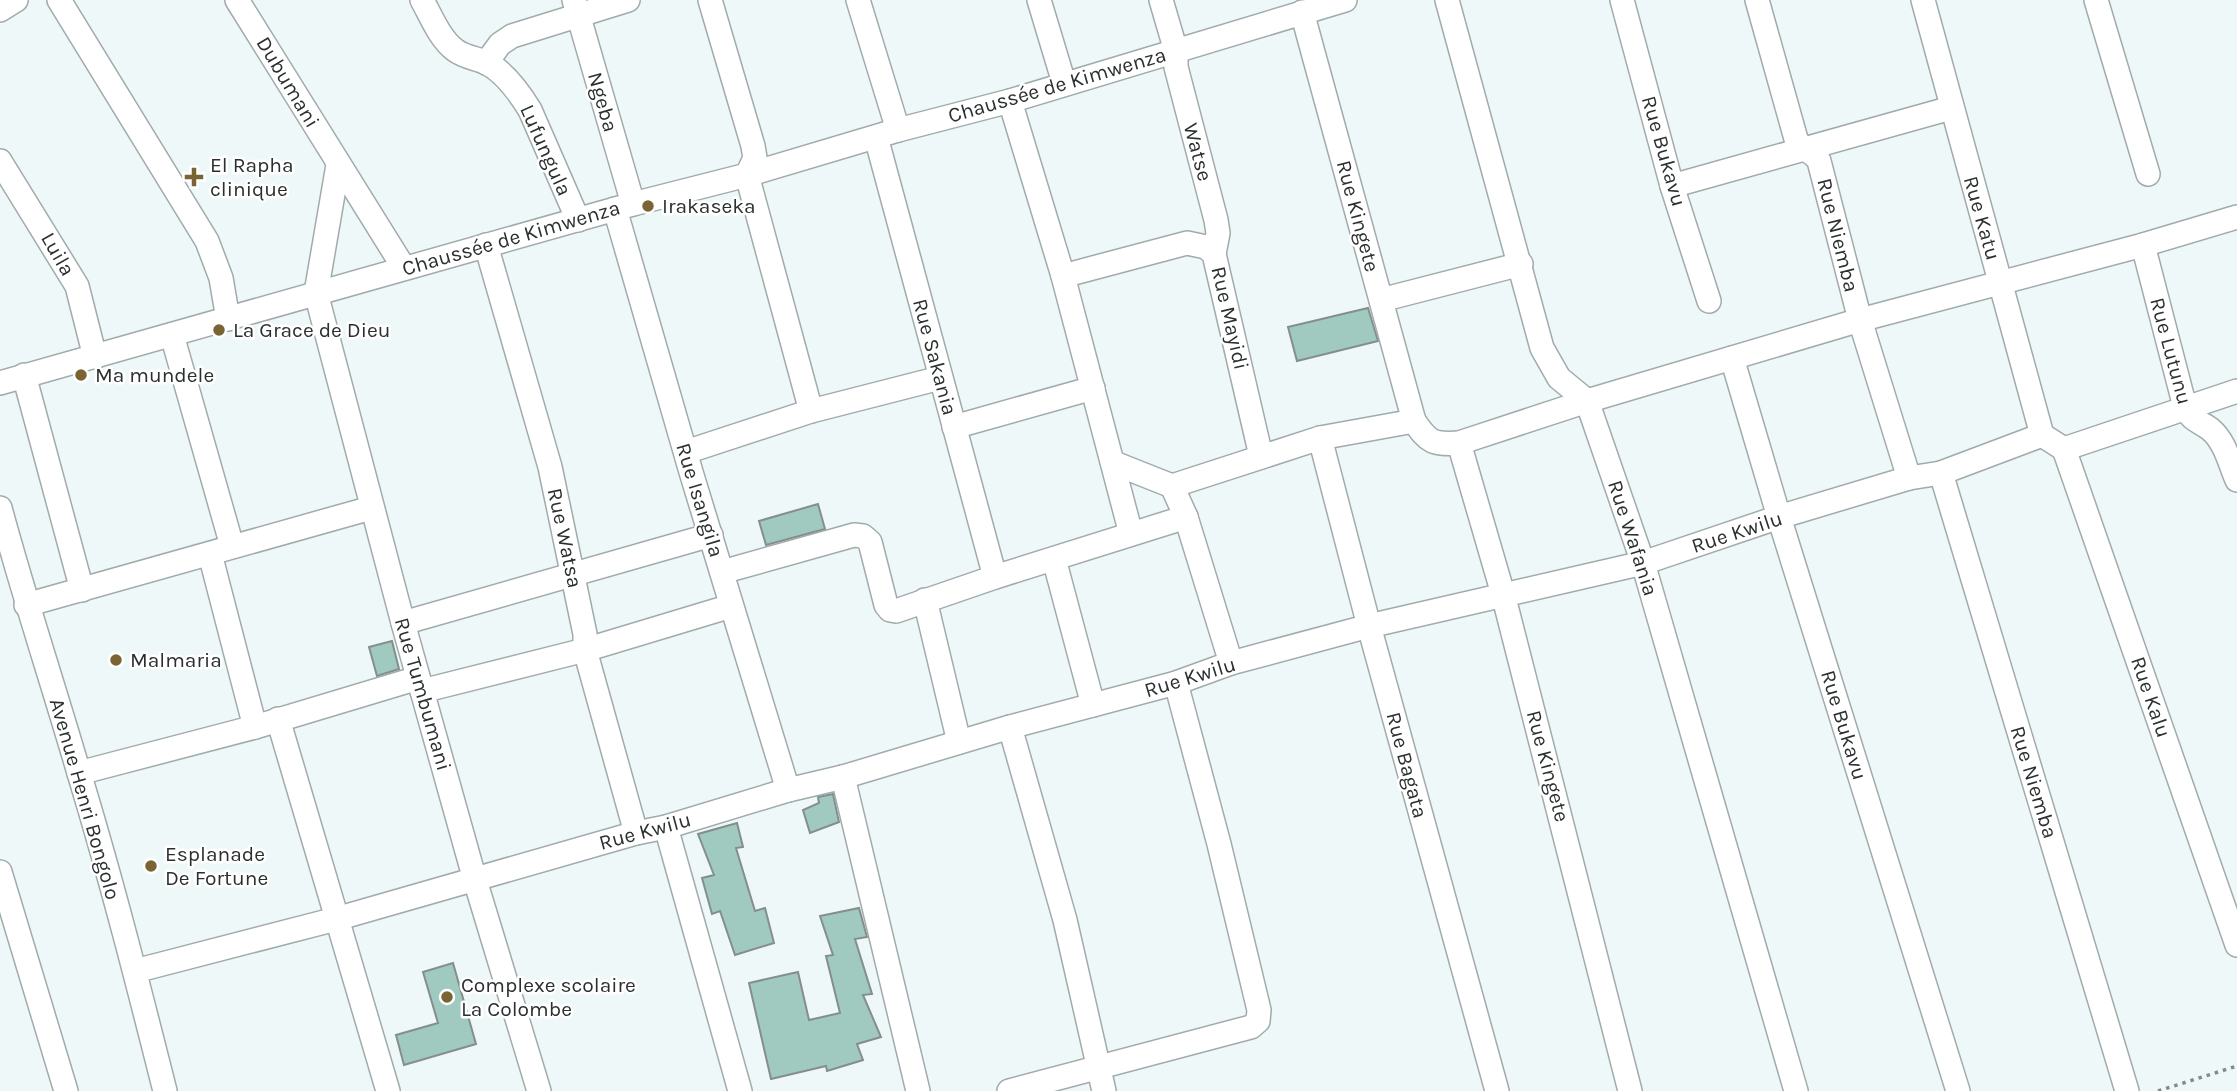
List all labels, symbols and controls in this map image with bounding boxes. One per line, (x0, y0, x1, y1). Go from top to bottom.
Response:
street label: Dubumani (251, 32, 325, 132)
street label: Chaussée de Kimwenza (945, 42, 1169, 128)
street label: Ngeba (583, 69, 623, 135)
street label: Rue Bukavu (1637, 93, 1691, 209)
street label: Lufungula (515, 101, 577, 199)
street label: Watse (1179, 120, 1217, 184)
place label: El Rapha clinique (210, 153, 294, 201)
street label: Rue Kingete (1332, 158, 1384, 274)
marker: El Rapha clinique (184, 167, 204, 187)
street label: Rue Katu (1959, 173, 2005, 263)
street label: Rue Niemba (1812, 176, 1864, 294)
place label: Irakaseka (662, 194, 756, 218)
street label: Chaussée de Kimwenza (399, 195, 623, 281)
marker: Irakaseka (640, 198, 656, 214)
street label: Luila (36, 228, 80, 280)
street label: Rue Mayidi (1206, 264, 1254, 372)
street label: Rue Lutunu (2145, 295, 2197, 407)
street label: Rue Sakania (908, 296, 962, 418)
place label: La Grace de Dieu (233, 318, 390, 342)
marker: La Grace de Dieu (211, 322, 227, 338)
place label: Ma mundele (95, 363, 214, 387)
marker: Ma mundele (73, 367, 89, 383)
street label: Rue Isangila (671, 440, 729, 560)
street label: Rue Wafania (1603, 477, 1663, 599)
street label: Rue Watsa (543, 486, 587, 590)
street label: Rue Kwilu (1689, 506, 1785, 558)
street label: Rue Tumbumani (390, 615, 456, 773)
place label: Malmaria (130, 648, 222, 672)
marker: Malmaria (108, 652, 124, 668)
street label: Rue Kwilu (1141, 652, 1239, 702)
street label: Rue Kalu (2126, 653, 2176, 741)
street label: Rue Bukavu (1816, 667, 1872, 783)
street label: Avenue Henri Bongolo (45, 696, 125, 902)
street label: Rue Kingete (1522, 708, 1574, 824)
street label: Rue Bagata (1381, 709, 1433, 821)
street label: Rue Niemba (2006, 723, 2062, 841)
street label: Rue Kwilu (596, 807, 694, 855)
place label: Esplanade De Fortune (165, 842, 268, 890)
marker: Esplanade De Fortune (143, 858, 159, 874)
place label: Complexe scolaire La Colombe (461, 973, 636, 1021)
marker: Complexe scolaire La Colombe (439, 989, 455, 1005)

